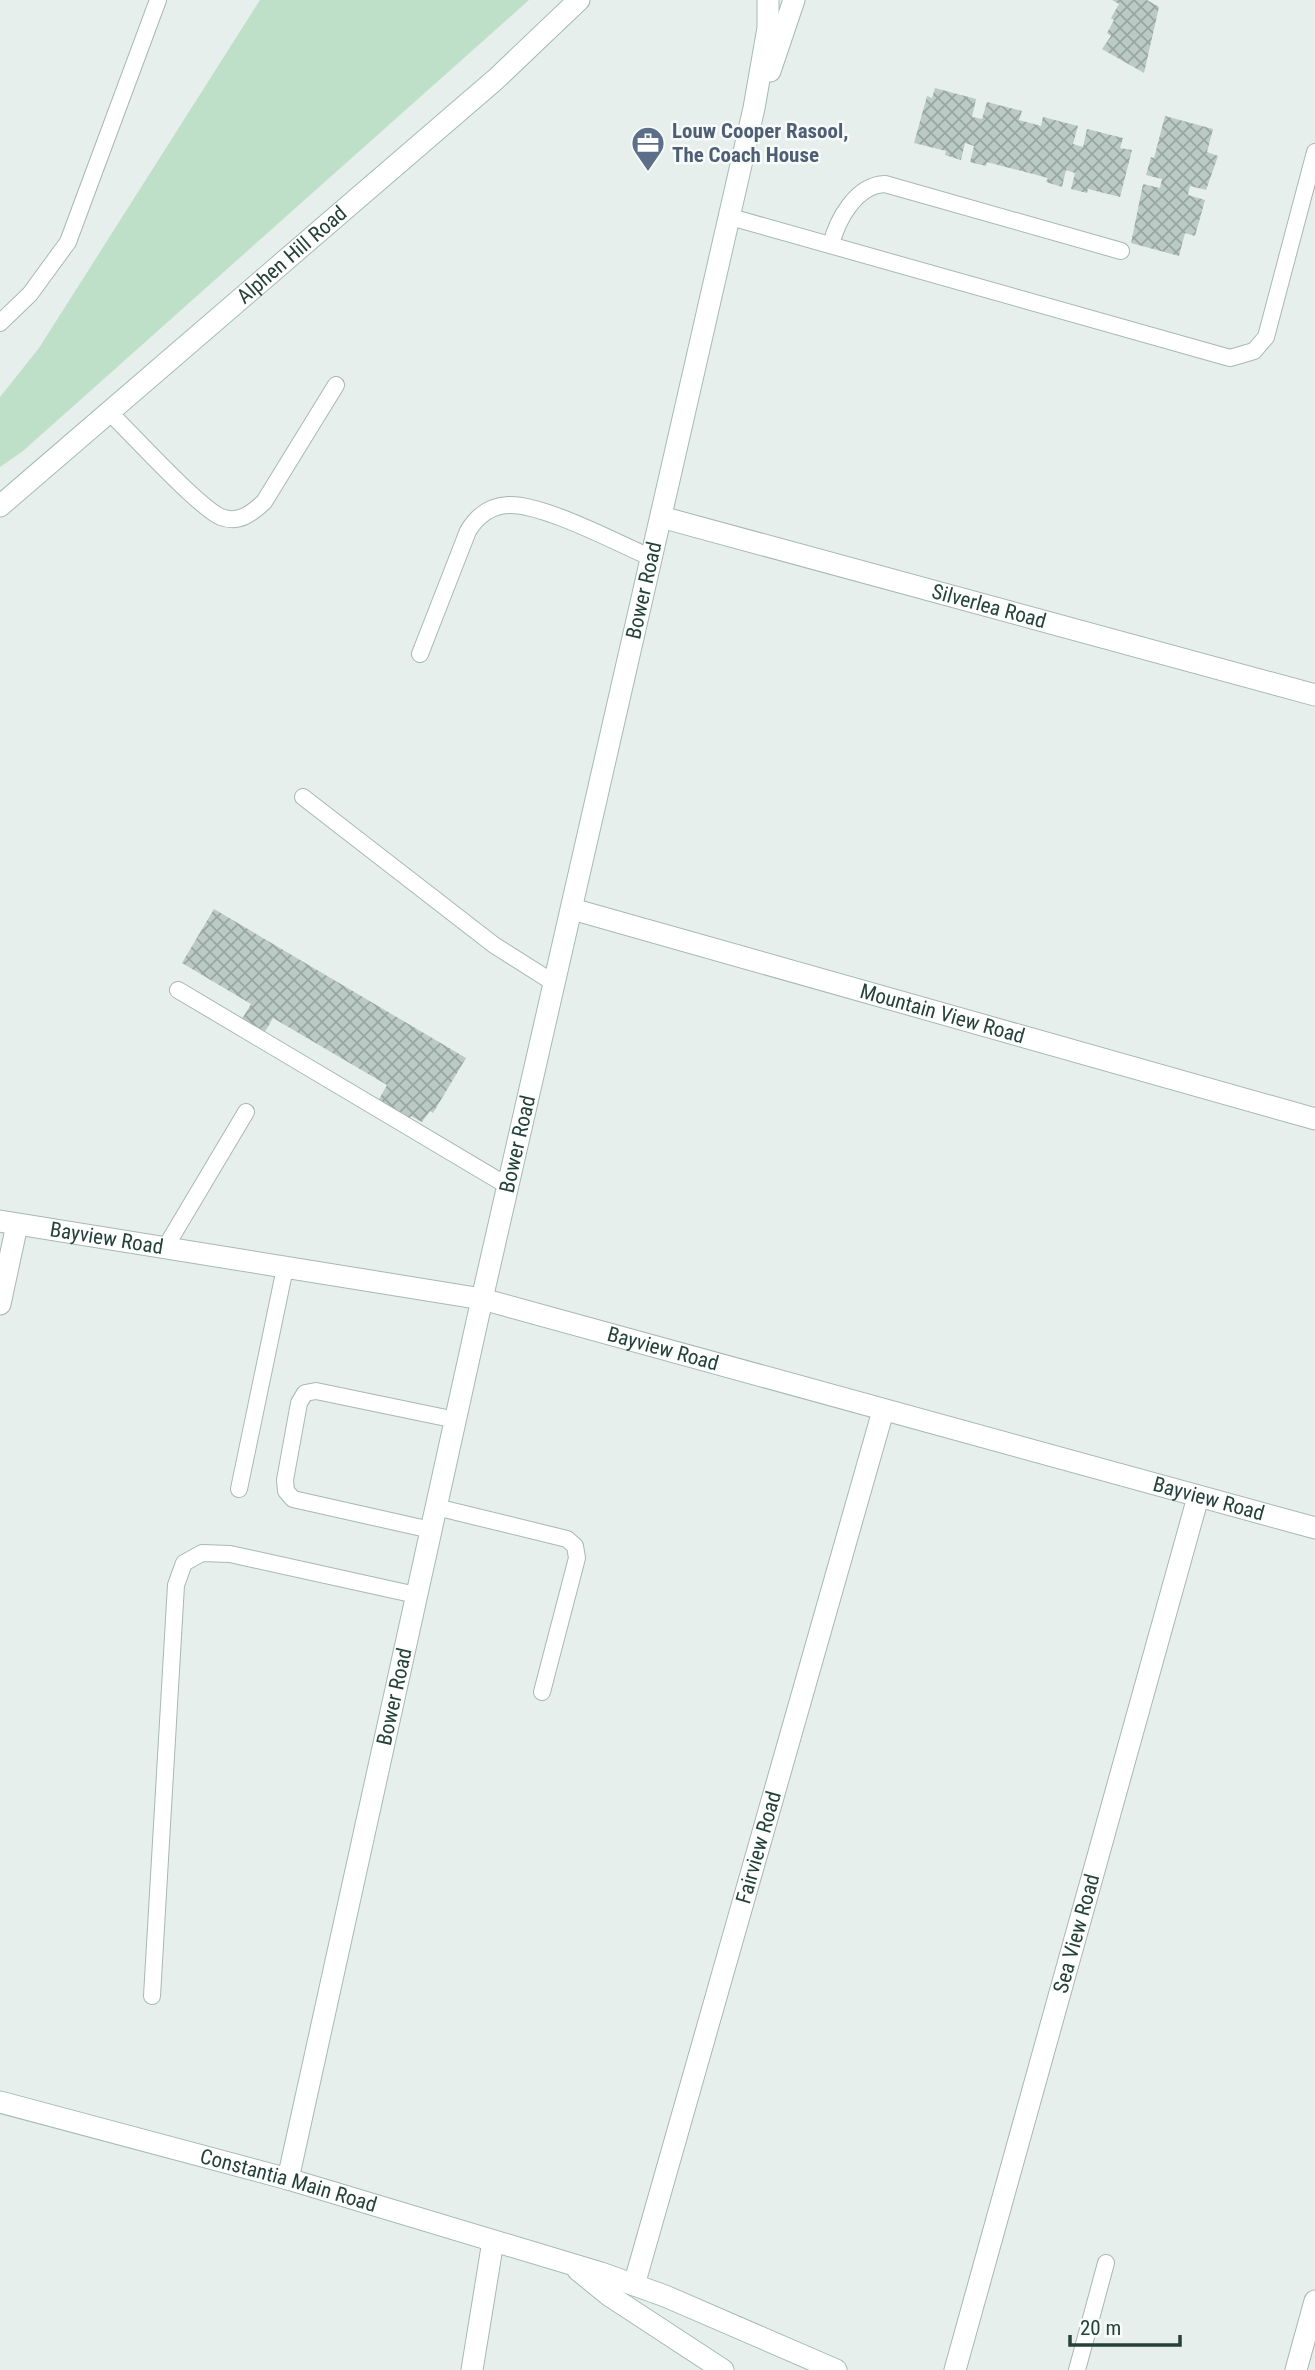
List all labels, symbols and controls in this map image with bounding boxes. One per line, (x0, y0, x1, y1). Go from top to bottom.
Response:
place label: Louw Cooper Rasool, The Coach House (672, 119, 848, 167)
office icon: Louw Cooper Rasool, The Coach House (629, 124, 667, 173)
street label: Alphen Hill Road (232, 201, 351, 309)
street label: Bower Road (621, 539, 667, 641)
street label: Silverlea Road (929, 579, 1049, 633)
street label: Mountain View Road (857, 979, 1028, 1048)
street label: Bower Road (495, 1093, 540, 1195)
street label: Bayview Road (48, 1217, 165, 1259)
street label: Bayview Road (605, 1322, 721, 1376)
street label: Bayview Road (1150, 1472, 1267, 1526)
street label: Bower Road (372, 1646, 417, 1747)
street label: Fairview Road (731, 1789, 786, 1906)
street label: Sea View Road (1048, 1871, 1104, 1996)
street label: Constantia Main Road (198, 2144, 380, 2217)
scale bar (1070, 2304, 1180, 2348)
text: 20 m (1080, 2316, 1121, 2340)

